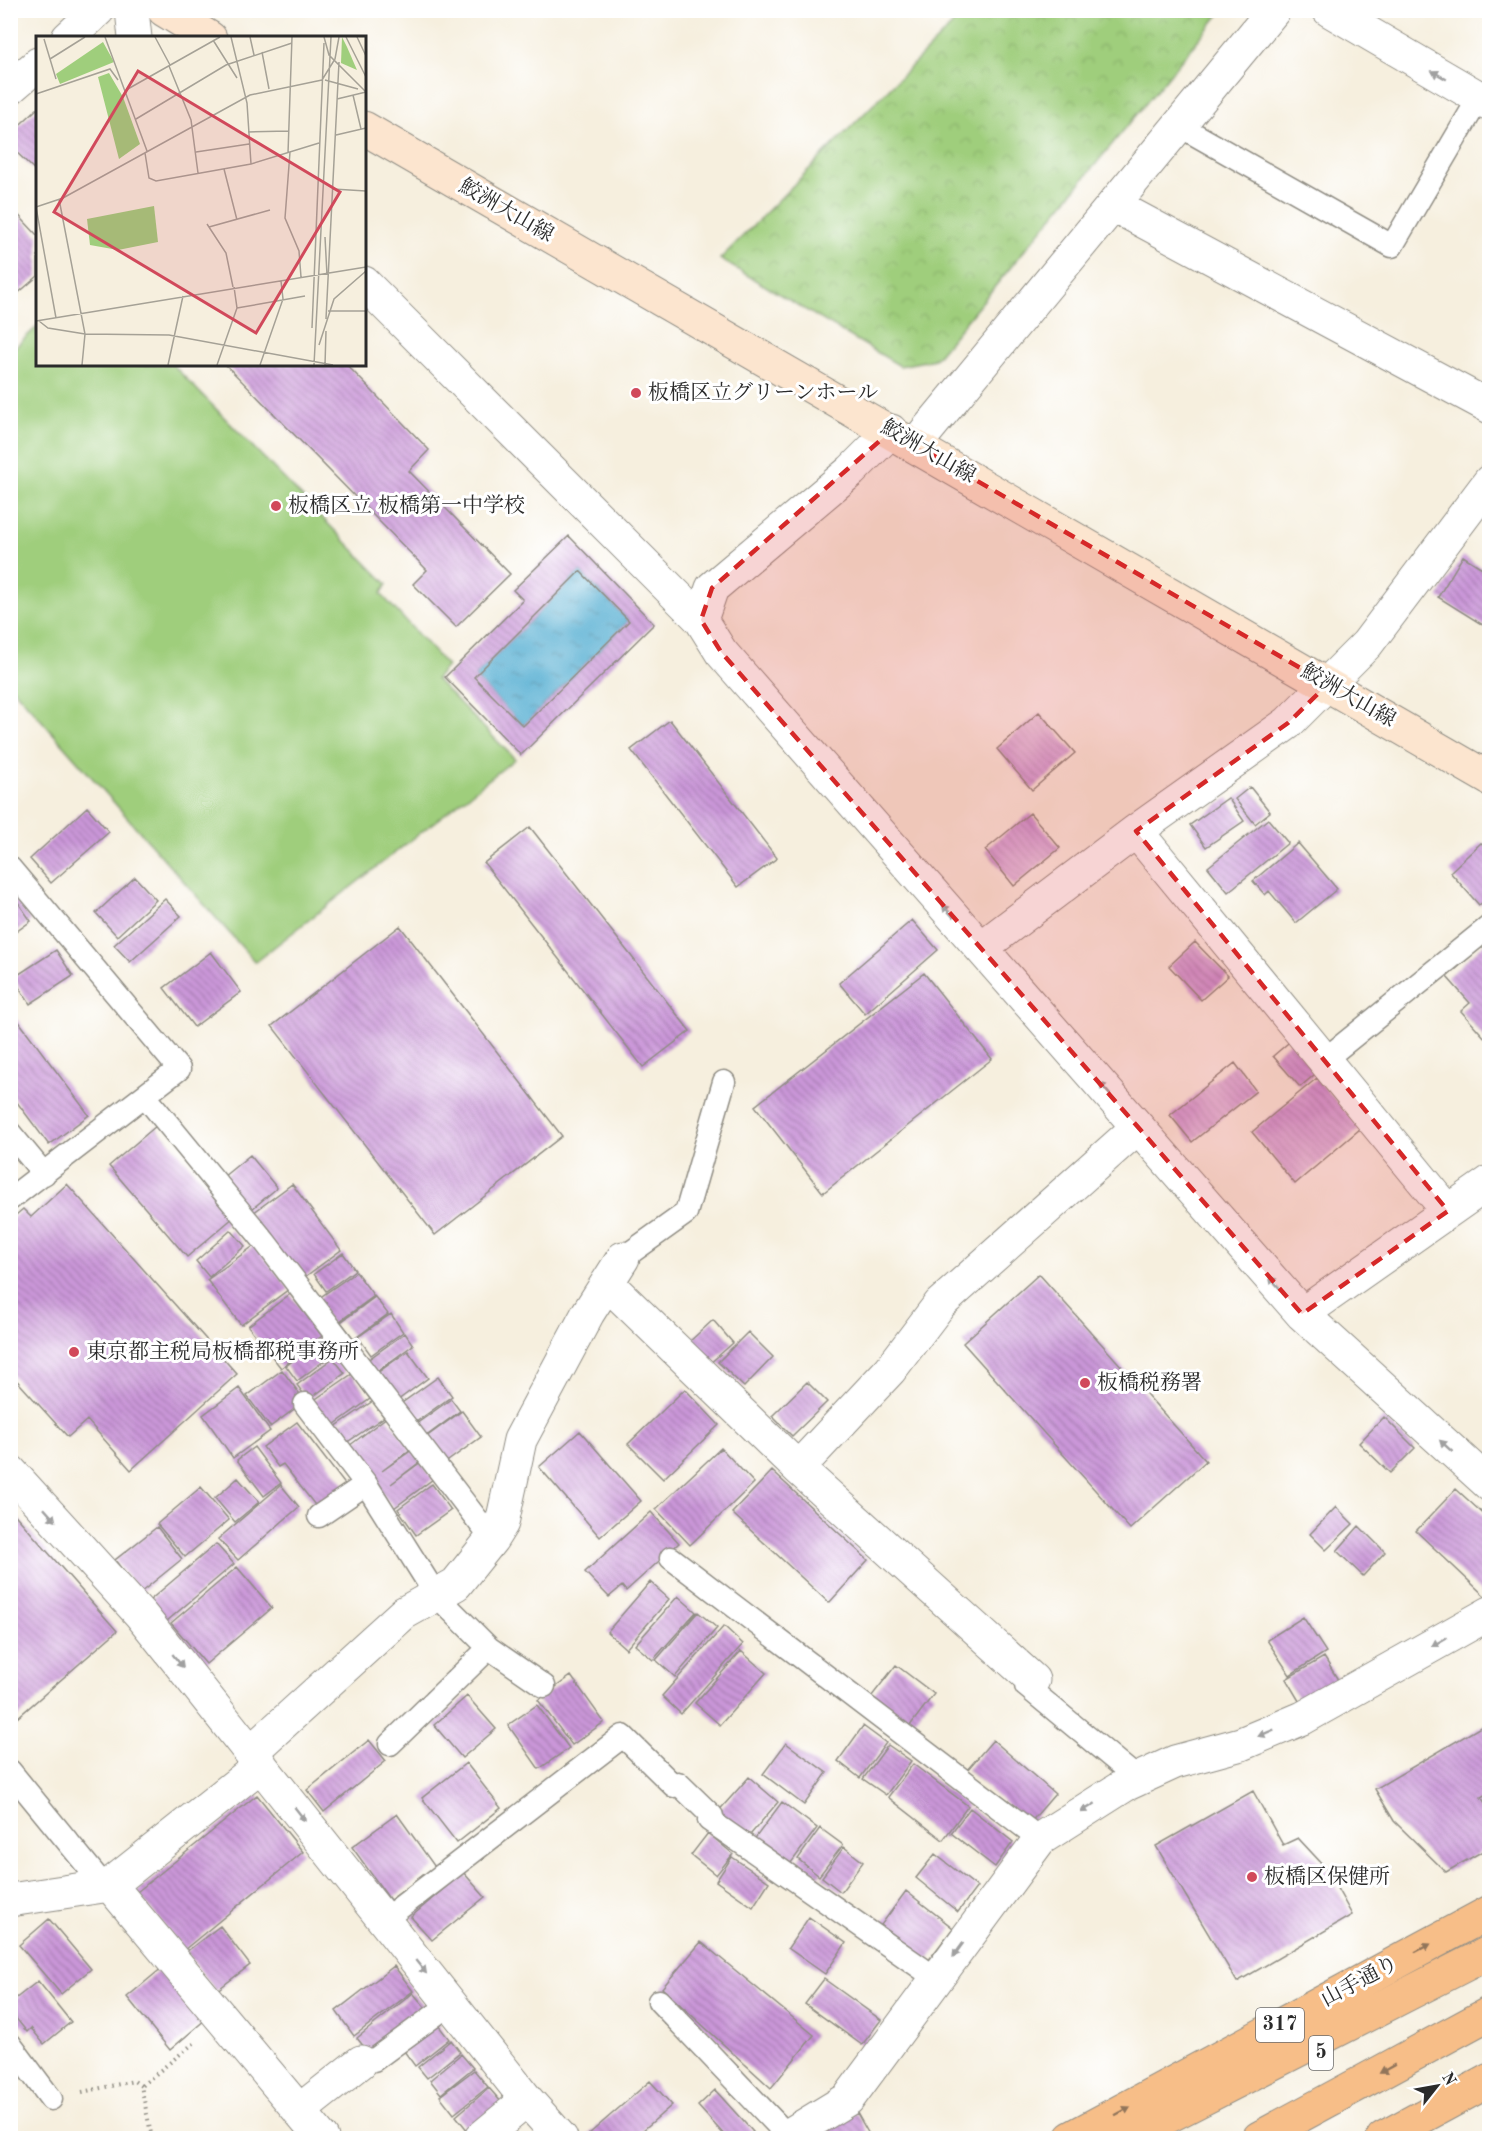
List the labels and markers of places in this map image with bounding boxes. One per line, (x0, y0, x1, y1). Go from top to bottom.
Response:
place label: 板橋区立グリーンホール (648, 381, 878, 404)
marker: 板橋区立グリーンホール (629, 386, 643, 400)
place label: 板橋区立 板橋第一中学校 (288, 494, 525, 517)
marker: 板橋区立 板橋第一中学校 (269, 499, 283, 513)
place label: 東京都主税局板橋都税事務所 (86, 1340, 359, 1363)
marker: 東京都主税局板橋都税事務所 (67, 1345, 81, 1359)
place label: 板橋税務署 (1097, 1371, 1202, 1394)
marker: 板橋税務署 (1078, 1376, 1092, 1390)
place label: 板橋区保健所 (1264, 1865, 1390, 1888)
marker: 板橋区保健所 (1245, 1870, 1259, 1884)

